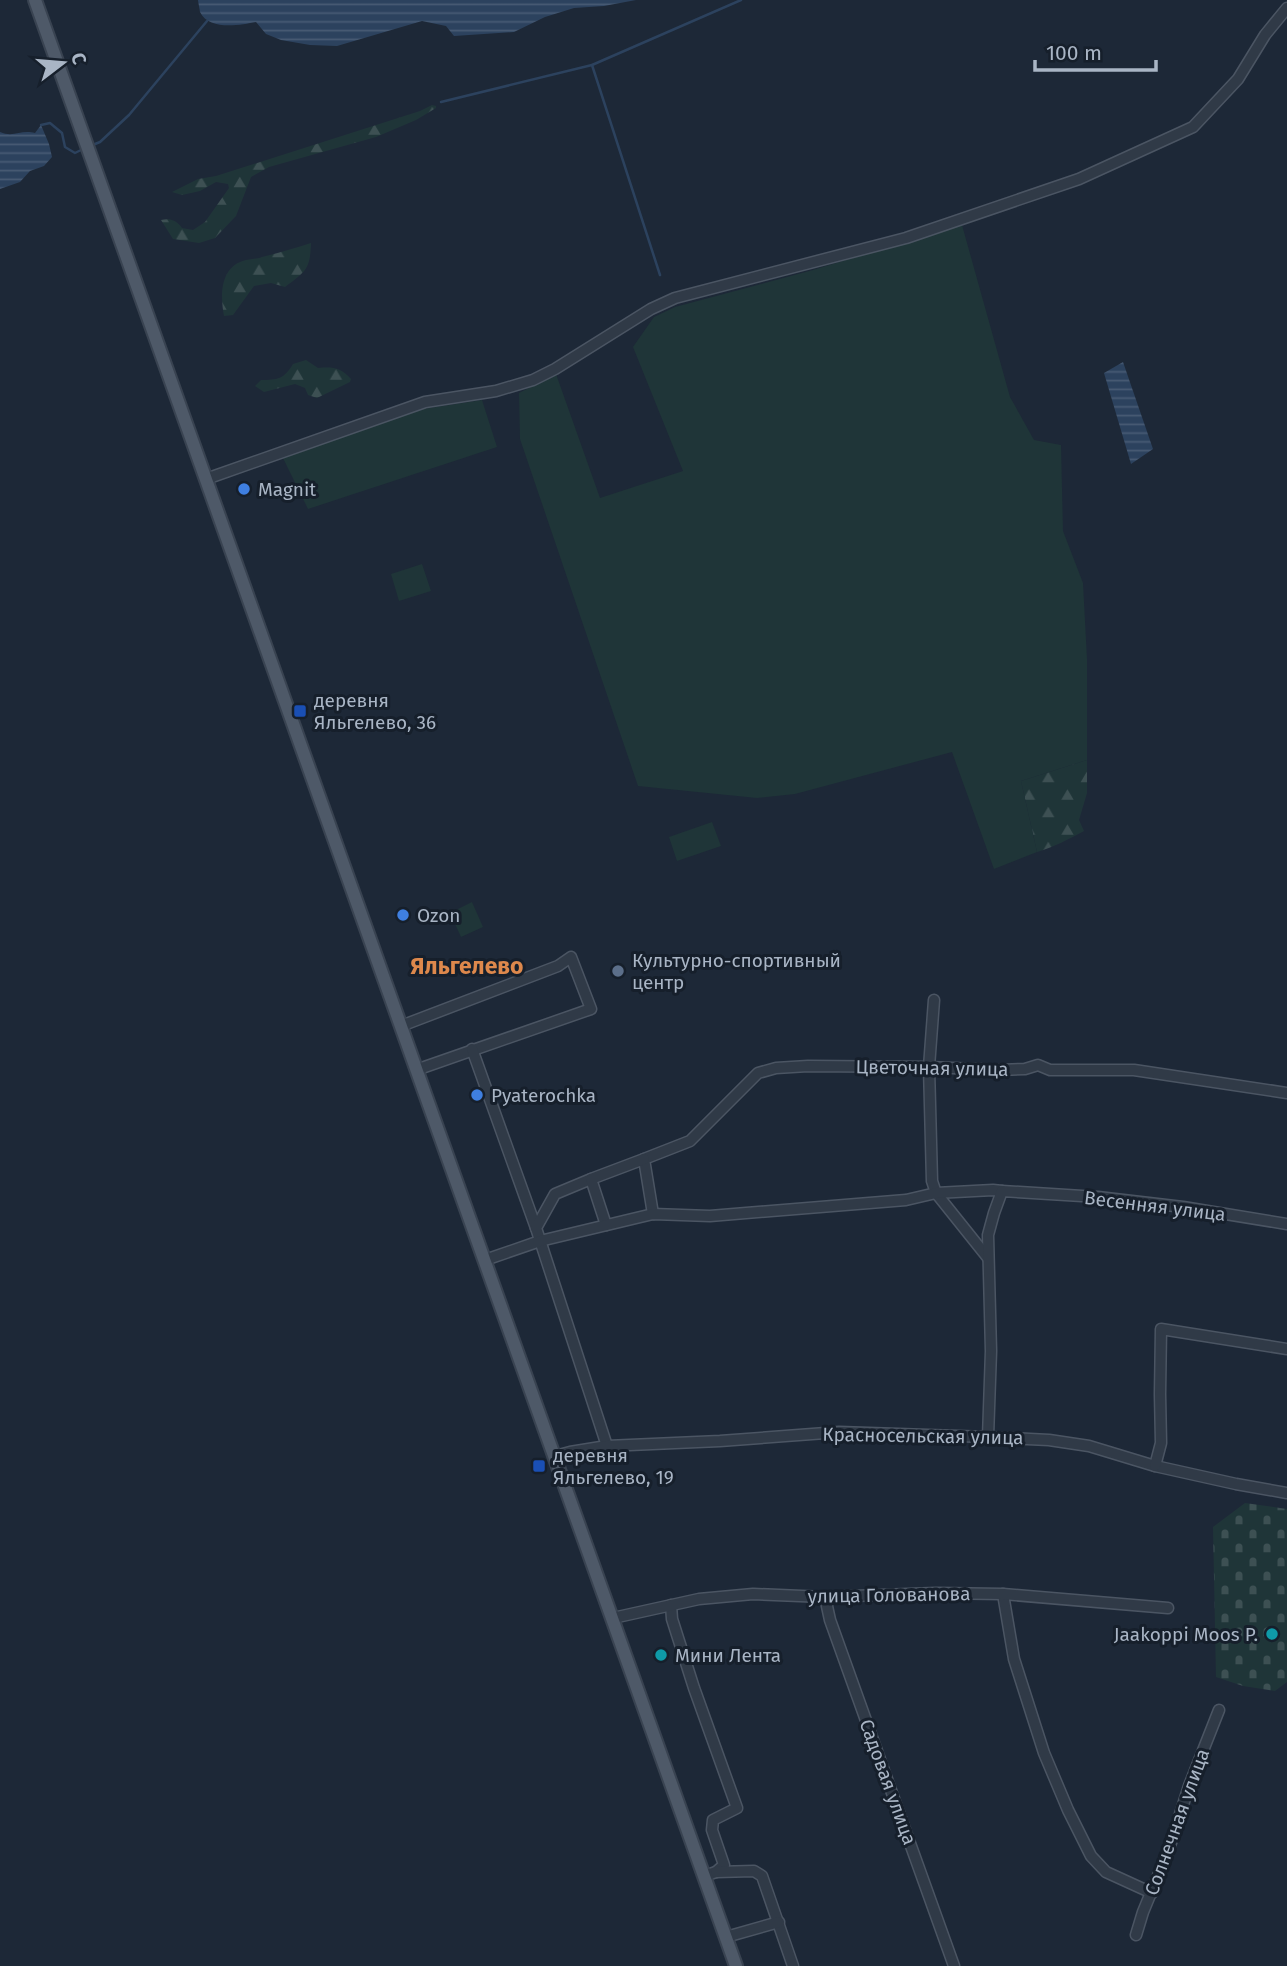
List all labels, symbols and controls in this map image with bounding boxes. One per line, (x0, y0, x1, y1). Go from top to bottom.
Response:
north arrow (28, 28, 98, 98)
scale bar (1035, 28, 1156, 72)
text: 100 m (1046, 40, 1102, 66)
text: С (66, 50, 91, 67)
place label: Magnit (258, 478, 316, 501)
marker: Magnit (236, 481, 252, 497)
place label: деревня Яльгелево, 36 (314, 689, 436, 734)
marker: деревня Яльгелево, 36 (292, 703, 308, 719)
place label: Ozon (417, 904, 460, 927)
marker: Ozon (395, 907, 411, 923)
place label: Культурно-спортивный центр (632, 949, 841, 994)
district label: Яльгелево (411, 952, 523, 980)
marker: Культурно-спортивный центр (610, 963, 626, 979)
street label: Цветочная улица (855, 1055, 1009, 1081)
place label: Pyaterochka (491, 1084, 596, 1107)
marker: Pyaterochka (469, 1087, 485, 1103)
street label: Весенняя улица (1083, 1186, 1227, 1226)
street label: Красносельская улица (822, 1423, 1024, 1449)
place label: деревня Яльгелево, 19 (553, 1444, 674, 1489)
marker: деревня Яльгелево, 19 (531, 1458, 547, 1474)
street label: улица Голованова (807, 1582, 971, 1608)
place label: Jaakoppi Moos P. (1114, 1623, 1258, 1646)
marker: Jaakoppi Moos P. (1264, 1626, 1280, 1642)
place label: Мини Лента (675, 1644, 781, 1667)
marker: Мини Лента (653, 1647, 669, 1663)
street label: Садовая улица (855, 1716, 921, 1848)
street label: Солнечная улица (1140, 1746, 1214, 1898)

